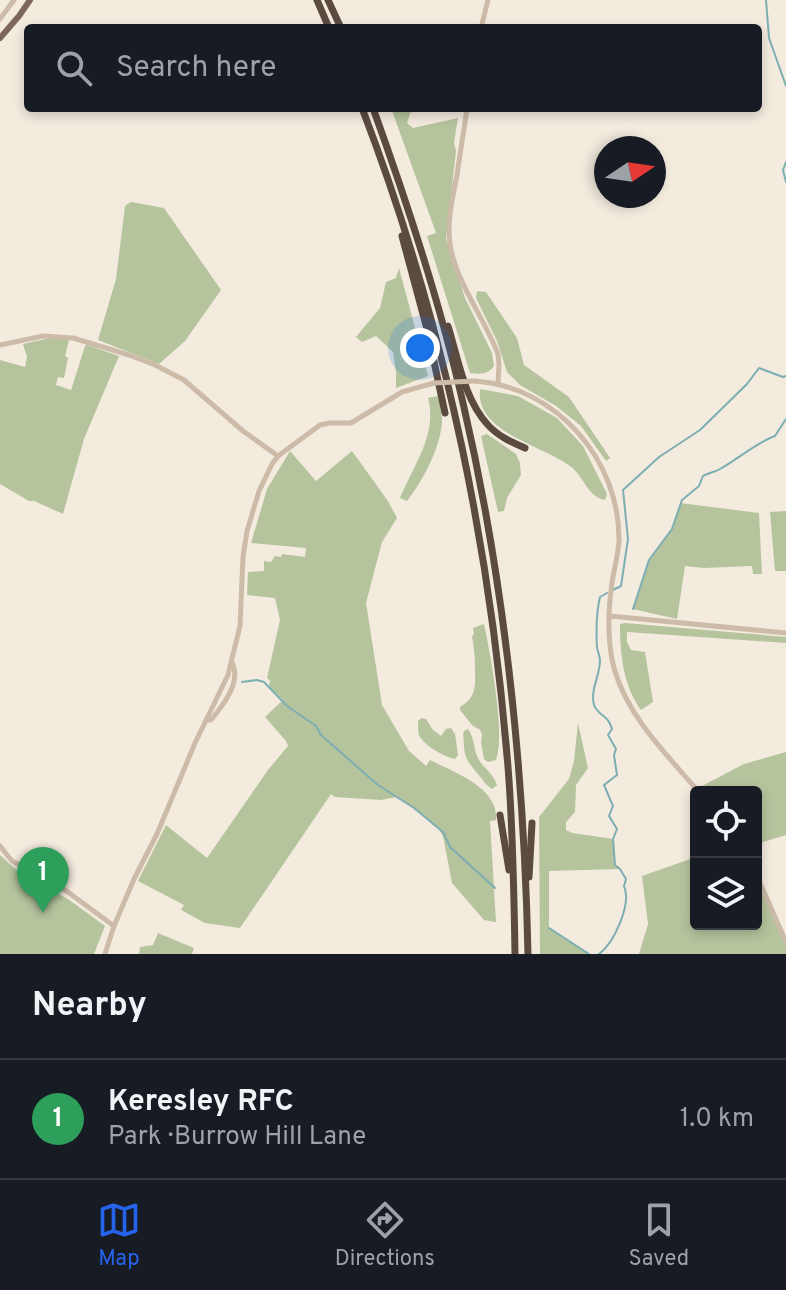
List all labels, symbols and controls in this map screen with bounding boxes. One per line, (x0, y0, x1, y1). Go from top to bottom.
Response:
search box (24, 24, 762, 112)
icon: search (52, 46, 96, 90)
text: Search here (116, 50, 276, 87)
north arrow (594, 136, 666, 208)
your location (400, 328, 440, 368)
map controls (690, 786, 762, 930)
button: locate (690, 786, 762, 858)
pin: 1 (17, 847, 69, 913)
button: layers (690, 858, 762, 930)
text: Nearby (32, 985, 147, 1028)
text: Keresley RFC (108, 1084, 294, 1121)
text: 1 (53, 1103, 63, 1136)
text: 1.0 km (680, 1103, 754, 1136)
text: Park · Burrow Hill Lane (108, 1121, 366, 1154)
tab: Map (97, 1198, 141, 1273)
tab: Directions (335, 1198, 435, 1273)
tab: Saved (629, 1198, 689, 1273)

